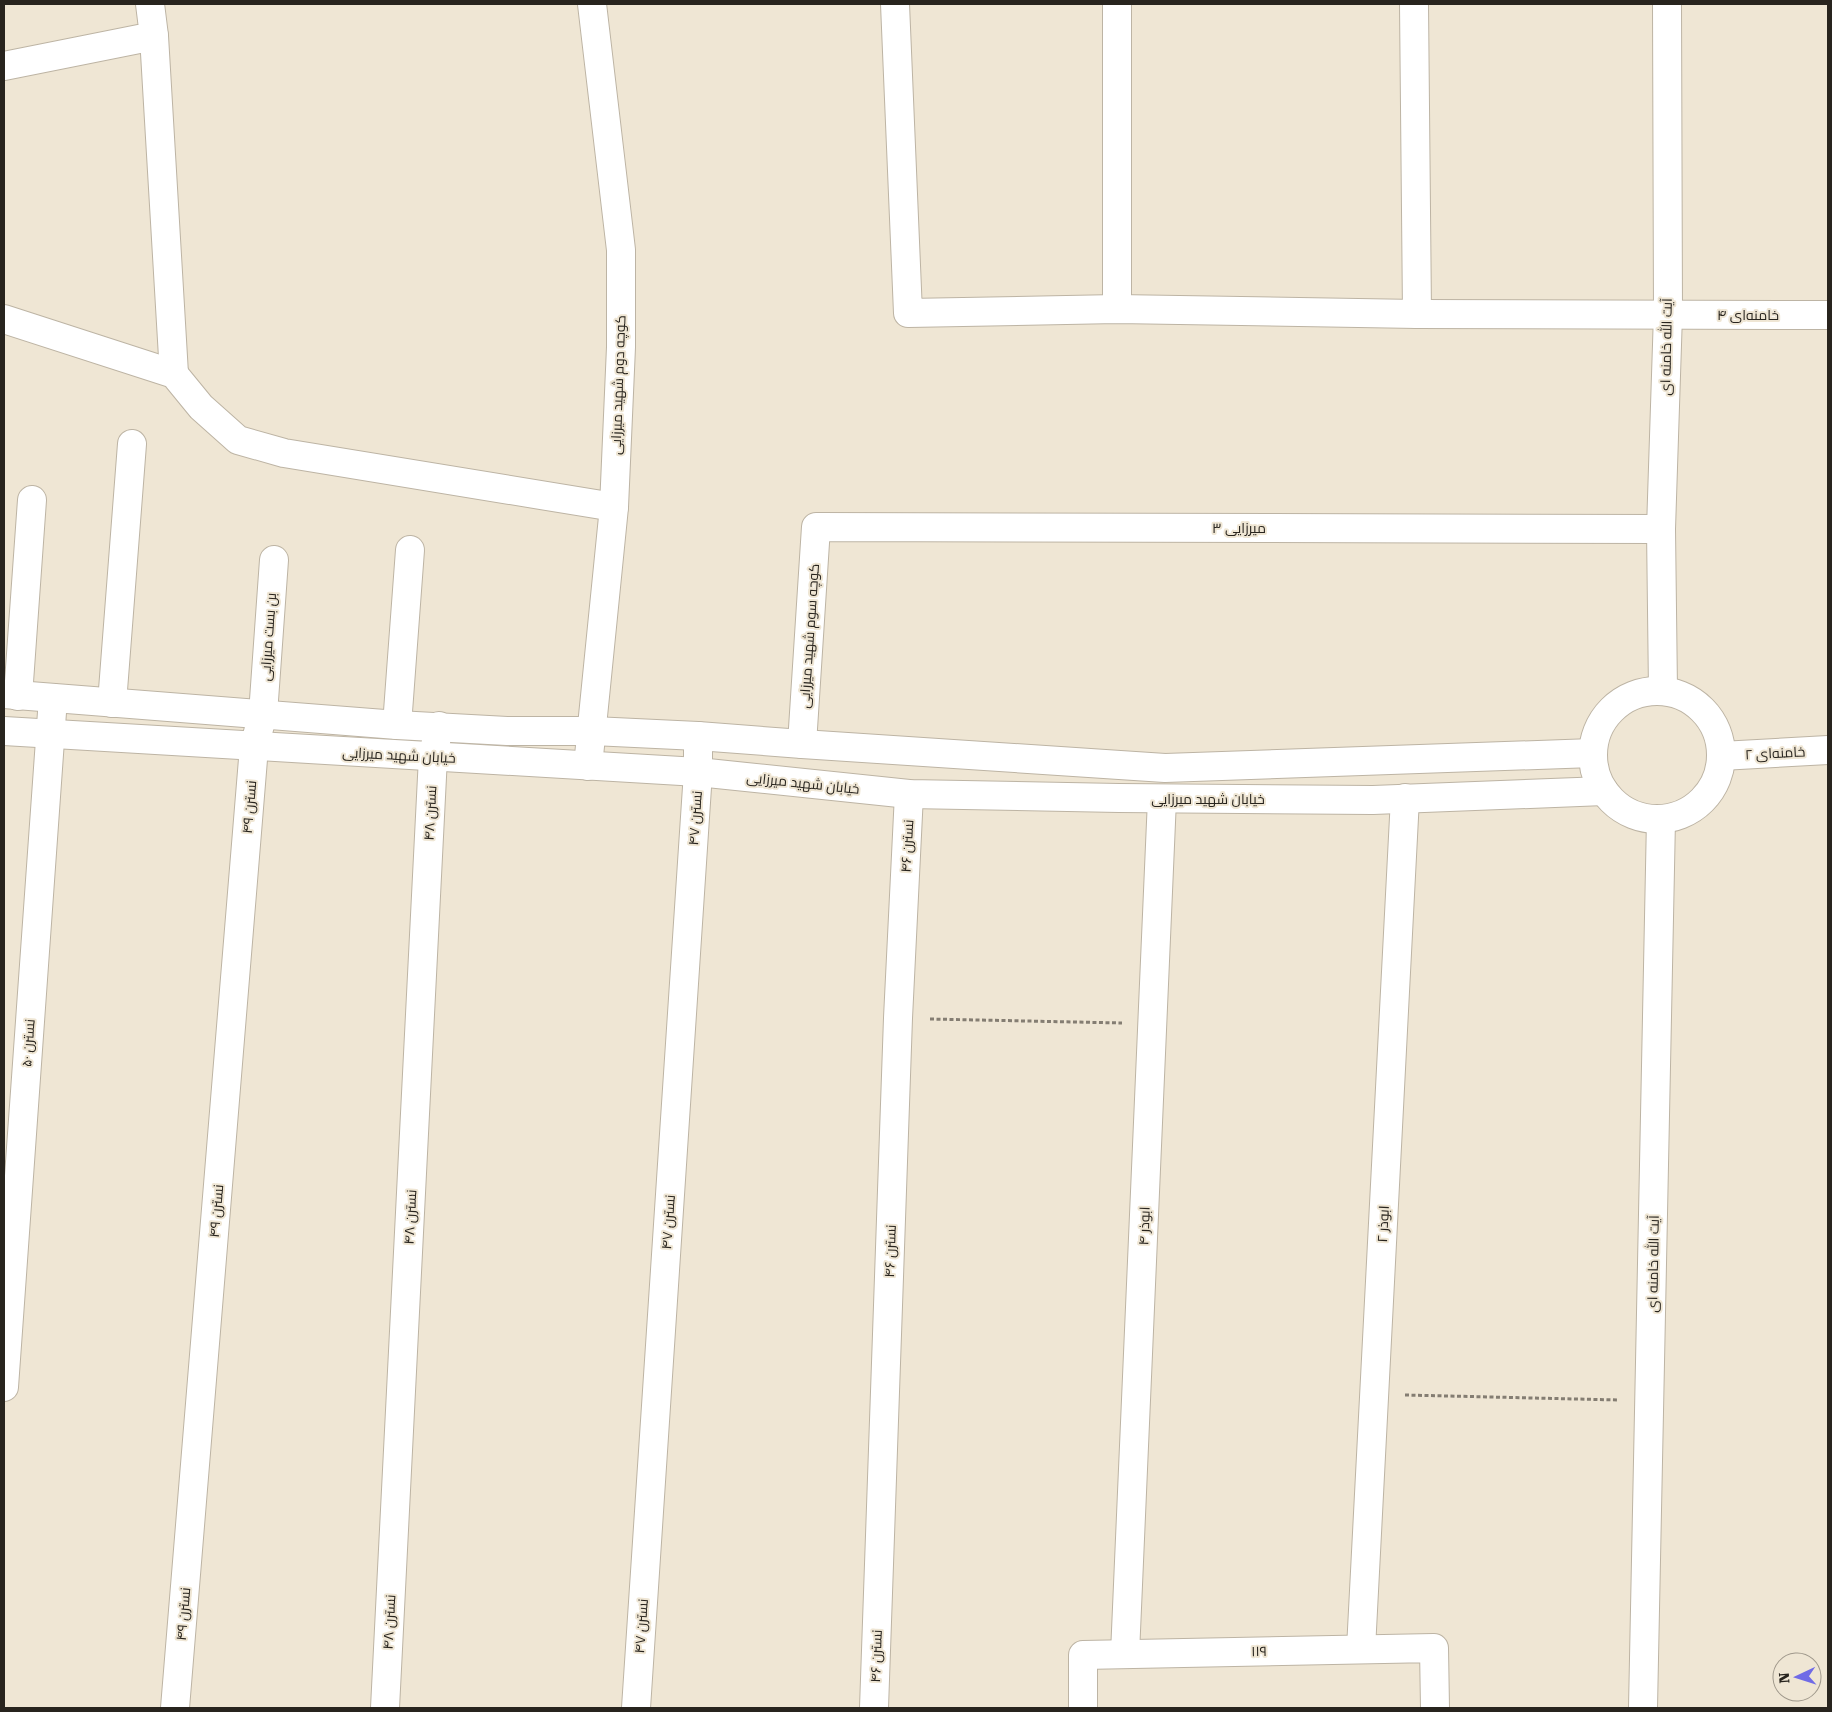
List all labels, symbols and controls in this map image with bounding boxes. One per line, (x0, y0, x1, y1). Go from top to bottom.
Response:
street label: آیت الله خامنه ای (1656, 298, 1675, 396)
street label: خامنه‌ای ۴ (1717, 307, 1779, 323)
street label: کوچه دوم شهید میرزایی (608, 315, 630, 455)
street label: میرزایی ۳ (1212, 520, 1266, 536)
street label: کوچه سوم شهید میرزایی (796, 563, 824, 709)
street label: بن بست میرزایی (257, 592, 279, 682)
street label: خامنه‌ای ۲ (1744, 743, 1806, 763)
street label: خیابان شهید میرزایی (342, 744, 456, 766)
street label: خیابان شهید میرزایی (746, 769, 860, 797)
street label: نسترن ۴۹ (239, 780, 259, 834)
street label: نسترن ۴۸ (421, 785, 439, 841)
street label: نسترن ۴۷ (685, 790, 705, 846)
street label: خیابان شهید میرزایی (1151, 791, 1265, 807)
street label: نسترن ۴۶ (898, 819, 916, 873)
street label: نسترن ۵۰ (18, 1018, 38, 1068)
street label: نسترن ۴۹ (206, 1184, 226, 1238)
street label: نسترن ۴۸ (401, 1189, 419, 1245)
street label: نسترن ۴۷ (658, 1194, 678, 1250)
street label: ابوذر ۲ (1374, 1205, 1392, 1243)
street label: ابوذر ۴ (1135, 1206, 1153, 1246)
street label: آیت الله خامنه ای (1643, 1215, 1662, 1313)
street label: نسترن ۴۶ (881, 1224, 899, 1278)
street label: نسترن ۴۹ (173, 1587, 193, 1641)
street label: نسترن ۴۸ (380, 1594, 398, 1650)
street label: نسترن ۴۷ (631, 1598, 651, 1654)
street label: نسترن ۴۶ (867, 1629, 885, 1683)
street label: ۱۱۹ (1251, 1643, 1267, 1659)
north arrow (1772, 1652, 1822, 1702)
text: N (1776, 1672, 1792, 1684)

